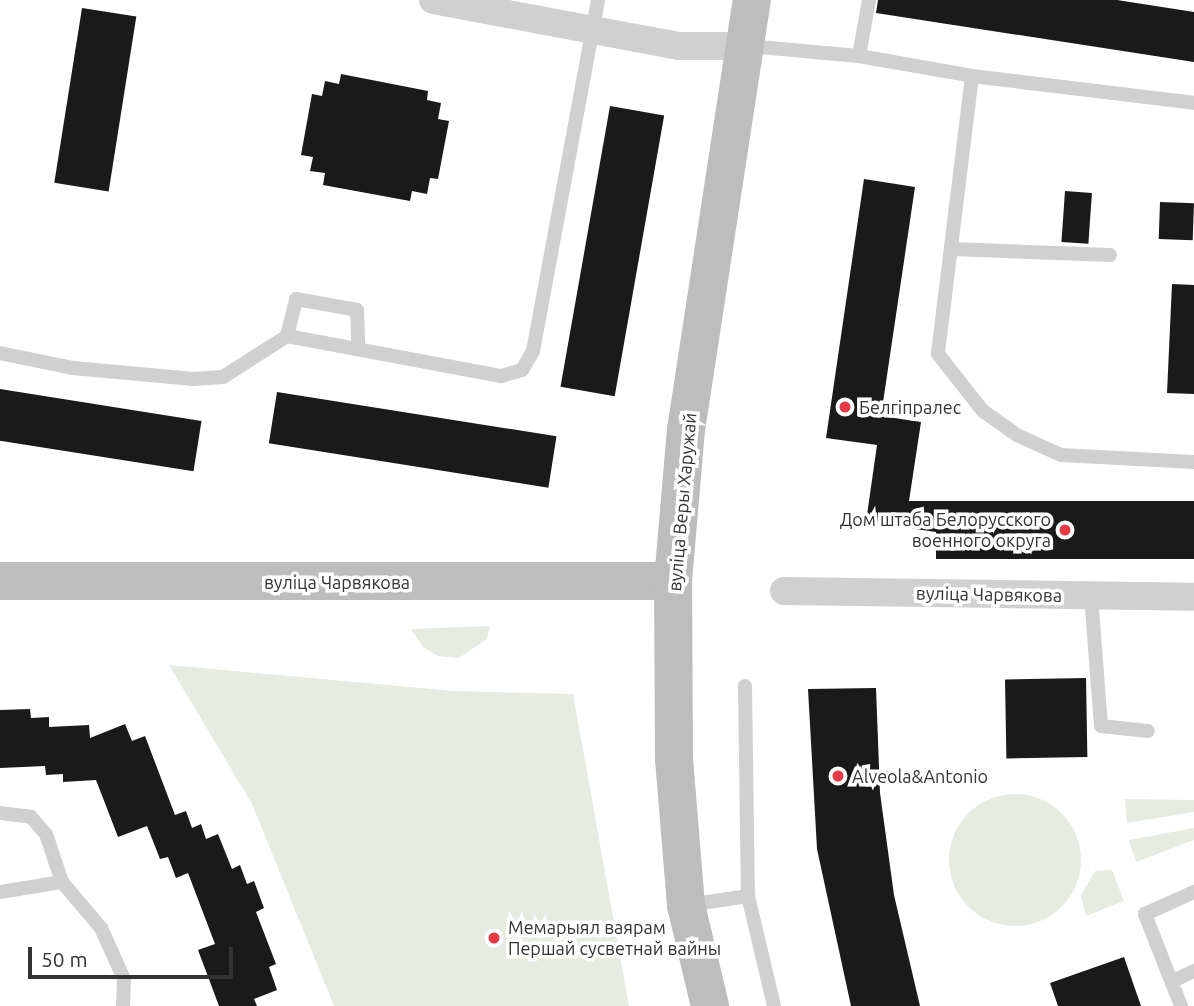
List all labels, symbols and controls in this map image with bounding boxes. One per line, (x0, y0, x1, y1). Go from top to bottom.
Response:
place label: Белгіпралес (859, 396, 961, 418)
marker: Белгіпралес (837, 399, 853, 415)
street label: вуліца Веры Харужай (663, 412, 701, 592)
place label: Дом штаба Белорусского военного округа (840, 509, 1051, 552)
marker: Дом штаба Белорусского военного округа (1057, 522, 1073, 538)
street label: вуліца Чарвякова (264, 571, 410, 593)
street label: вуліца Чарвякова (916, 582, 1062, 606)
place label: Alveola&Antonio (852, 765, 988, 787)
marker: Alveola&Antonio (830, 768, 846, 784)
place label: Мемарыял ваярам Першай сусветнай вайны (508, 917, 721, 960)
marker: Мемарыял ваярам Першай сусветнай вайны (486, 930, 502, 946)
scale bar (32, 932, 236, 976)
text: 50 m (41, 947, 88, 971)

